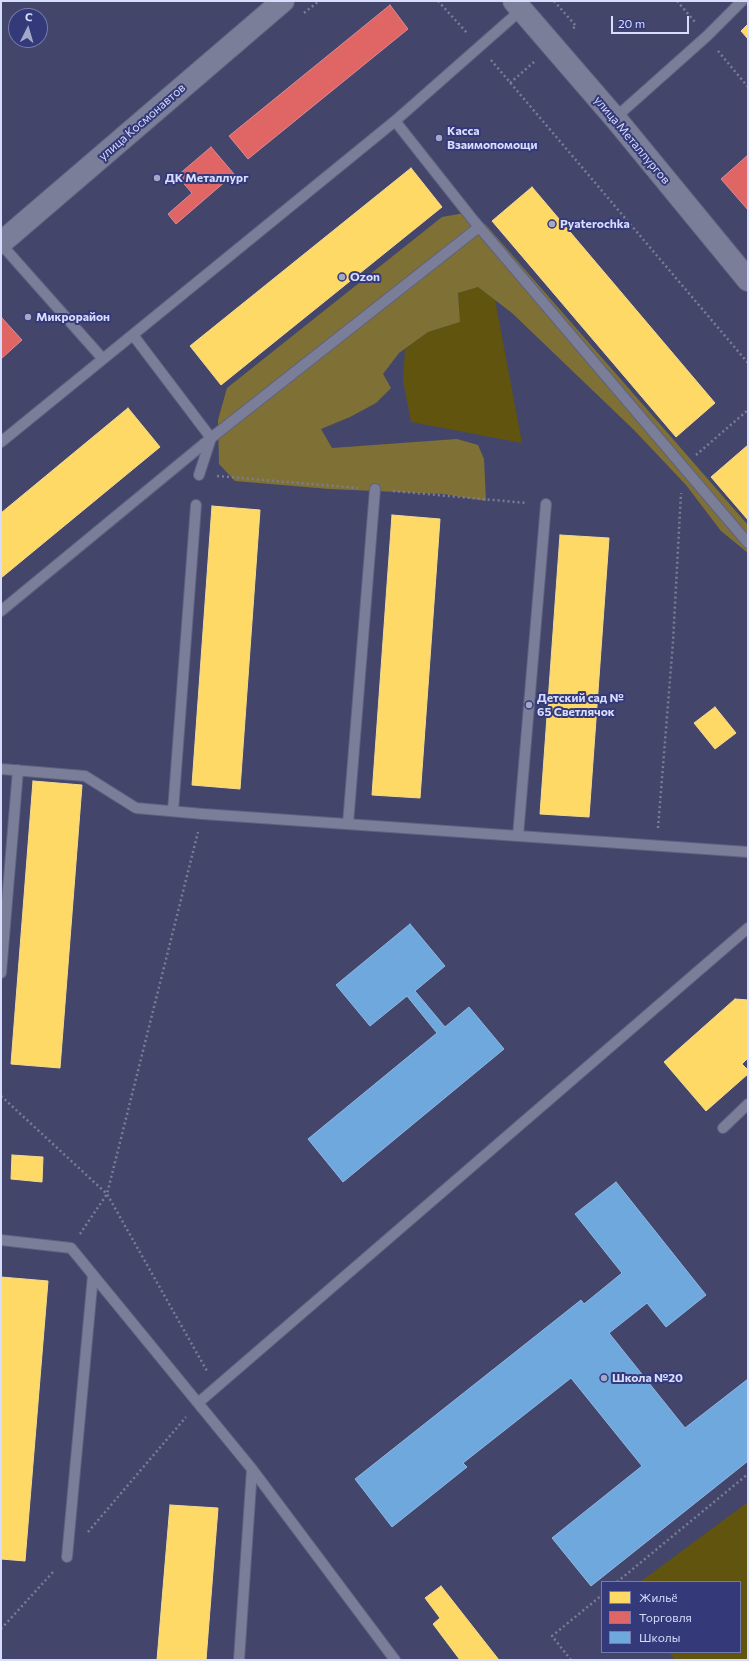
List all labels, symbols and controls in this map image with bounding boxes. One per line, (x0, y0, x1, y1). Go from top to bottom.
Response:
north arrow (8, 8, 48, 48)
scale bar (613, 8, 691, 34)
text: С (25, 10, 33, 23)
text: 20 m (618, 16, 645, 30)
street label: улица Космонавтов (96, 80, 188, 164)
street label: улица Металлургов (591, 93, 673, 187)
place label: Касса Взаимопомощи (447, 124, 538, 152)
marker: Касса Взаимопомощи (434, 133, 444, 143)
place label: ДК Металлург (165, 171, 248, 185)
marker: ДК Металлург (152, 173, 162, 183)
place label: Pyaterochka (560, 217, 630, 231)
marker: Pyaterochka (547, 219, 557, 229)
place label: Ozon (350, 270, 380, 284)
marker: Ozon (337, 272, 347, 282)
place label: Микрорайон (36, 310, 110, 324)
marker: Микрорайон (23, 312, 33, 322)
place label: Детский сад № 65 Светлячок (537, 691, 624, 719)
marker: Детский сад № 65 Светлячок (524, 700, 534, 710)
place label: Школа №20 (612, 1371, 683, 1385)
marker: Школа №20 (599, 1373, 609, 1383)
legend (601, 1581, 741, 1653)
text: Жильё (639, 1590, 678, 1604)
text: Торговля (639, 1610, 692, 1624)
text: Школы (639, 1630, 680, 1644)

